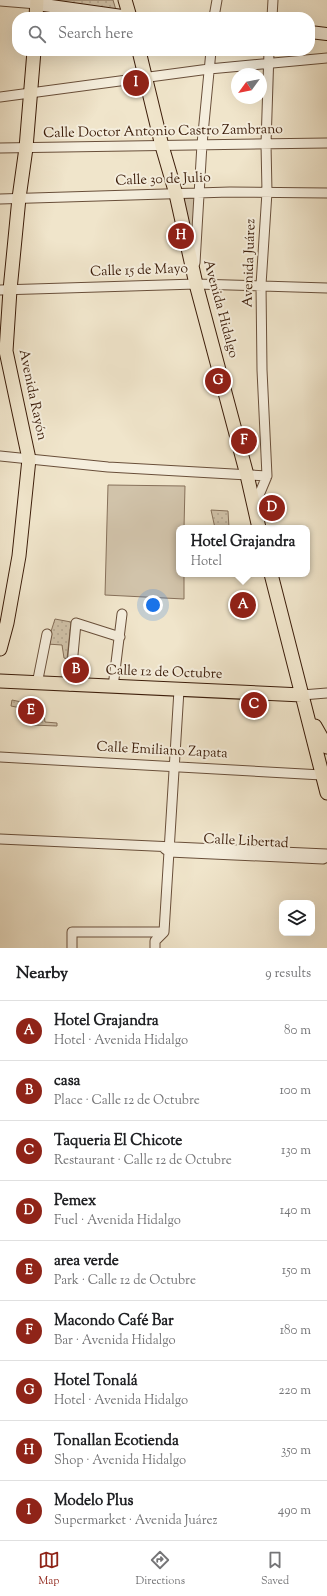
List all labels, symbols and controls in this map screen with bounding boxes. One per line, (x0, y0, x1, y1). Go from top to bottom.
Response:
search box (12, 12, 315, 56)
icon: search (26, 23, 48, 45)
text: Search here (58, 24, 133, 45)
pin: I (123, 68, 149, 98)
north arrow (231, 68, 267, 104)
street label: Calle Doctor Antonio Castro Zambrano (43, 120, 283, 144)
street label: Calle 30 de Julio (115, 168, 211, 192)
street label: Avenida Juárez (238, 218, 262, 308)
pin: H (168, 221, 194, 251)
street label: Avenida Hidalgo (197, 258, 243, 361)
street label: Calle 15 de Mayo (90, 259, 189, 283)
street label: Avenida Rayón (13, 348, 51, 442)
pin: G (205, 366, 231, 396)
pin: F (231, 426, 257, 456)
pin: D (259, 493, 285, 523)
popup (176, 525, 310, 577)
text: Hotel Grajandra (191, 532, 295, 553)
text: Hotel (191, 553, 222, 571)
pin: A (230, 590, 256, 620)
your location (143, 595, 163, 615)
pin: B (63, 655, 89, 685)
street label: Calle 12 de Octubre (105, 661, 223, 685)
pin: C (241, 690, 267, 720)
pin: E (18, 696, 44, 726)
street label: Calle Emiliano Zapata (96, 738, 229, 764)
street label: Calle Libertad (203, 830, 289, 854)
map controls (279, 900, 315, 936)
button: layers (279, 900, 315, 936)
text: Nearby (16, 962, 68, 986)
text: 9 results (265, 965, 311, 983)
text: Hotel Grajandra (54, 1011, 159, 1032)
text: A (24, 1022, 34, 1040)
text: 80 m (284, 1022, 311, 1040)
text: Hotel · Avenida Hidalgo (54, 1032, 188, 1050)
text: casa (54, 1071, 81, 1092)
text: B (25, 1082, 33, 1100)
text: 100 m (279, 1082, 311, 1100)
text: Place · Calle 12 de Octubre (54, 1092, 200, 1110)
text: Taqueria El Chicote (54, 1131, 182, 1152)
text: C (24, 1142, 34, 1160)
text: 130 m (281, 1142, 311, 1160)
text: Restaurant · Calle 12 de Octubre (54, 1152, 232, 1170)
text: Pemex (54, 1191, 96, 1212)
text: D (24, 1202, 34, 1220)
text: 140 m (280, 1202, 311, 1220)
text: Fuel · Avenida Hidalgo (54, 1212, 181, 1230)
text: area verde (54, 1251, 119, 1272)
text: E (25, 1262, 33, 1280)
text: 150 m (282, 1262, 311, 1280)
text: Park · Calle 12 de Octubre (54, 1272, 196, 1290)
text: Macondo Café Bar (54, 1311, 174, 1332)
text: F (25, 1322, 33, 1340)
text: 180 m (280, 1322, 311, 1340)
text: Bar · Avenida Hidalgo (54, 1332, 176, 1350)
text: Hotel Tonalá (54, 1371, 138, 1392)
text: G (24, 1382, 34, 1400)
text: 220 m (278, 1382, 311, 1400)
text: Hotel · Avenida Hidalgo (54, 1392, 188, 1410)
text: Tonallan Ecotienda (54, 1431, 179, 1452)
text: H (24, 1442, 34, 1460)
text: 350 m (281, 1442, 311, 1460)
text: Shop · Avenida Hidalgo (54, 1452, 186, 1470)
text: Modelo Plus (54, 1491, 133, 1512)
text: I (27, 1502, 31, 1520)
text: 490 m (278, 1502, 311, 1520)
text: Supermarket · Avenida Juárez (54, 1512, 218, 1530)
tab: Map (38, 1549, 60, 1589)
tab: Directions (136, 1549, 185, 1589)
tab: Saved (261, 1549, 289, 1589)

